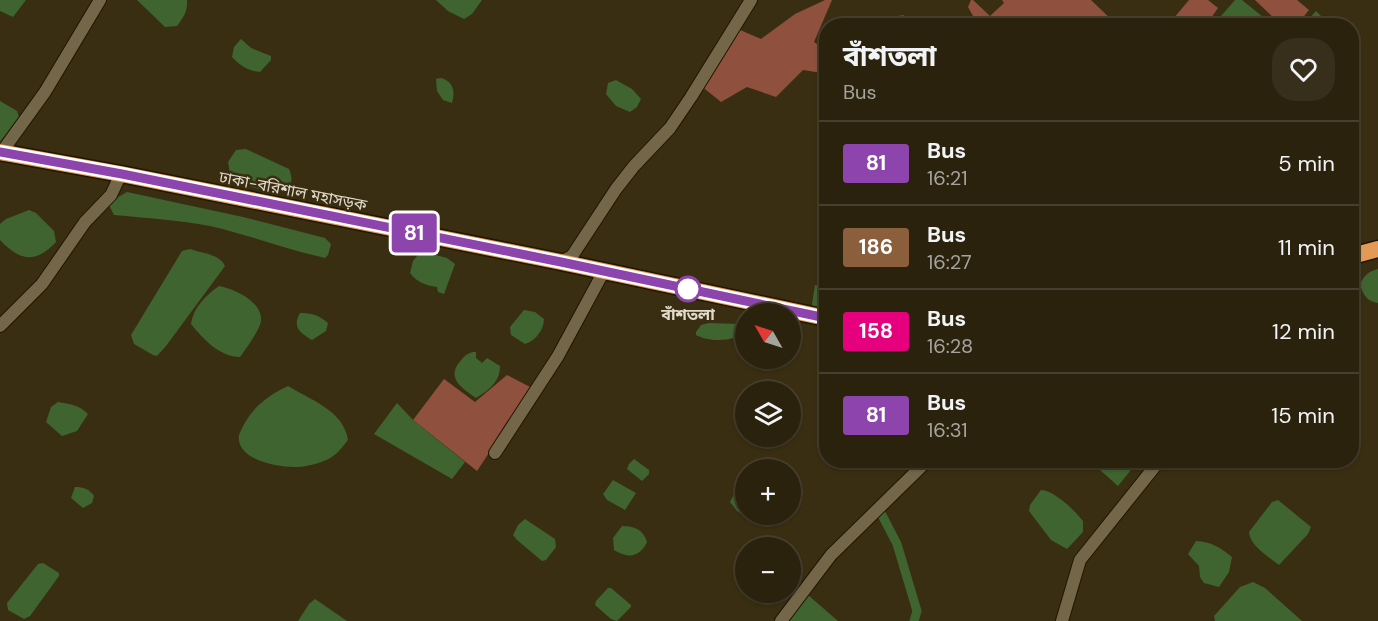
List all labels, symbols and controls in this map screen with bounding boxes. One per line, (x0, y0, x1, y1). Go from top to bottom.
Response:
text: বাঁশতলা (843, 38, 936, 75)
button: heart (1272, 38, 1335, 101)
text: Bus (843, 79, 877, 105)
text: Bus (927, 136, 966, 165)
text: 81 (866, 149, 886, 177)
text: 5 min (1278, 149, 1335, 178)
text: 16:21 (927, 165, 968, 191)
street label: ঢাকা-বরিশাল মহাসড়ক (216, 166, 370, 216)
line badge: 81 (387, 214, 441, 252)
text: 81 (404, 219, 424, 247)
text: Bus (927, 220, 966, 249)
text: 186 (859, 233, 893, 261)
text: 11 min (1278, 233, 1335, 262)
text: 16:27 (927, 249, 972, 275)
marker: বাঁশতলা (675, 276, 701, 302)
north arrow (735, 303, 801, 369)
map controls (735, 303, 801, 603)
place label: বাঁশতলা (660, 304, 715, 325)
text: Bus (927, 304, 966, 333)
text: 158 (859, 317, 893, 345)
text: 12 min (1272, 317, 1335, 346)
text: 16:28 (927, 333, 973, 359)
button: layers (735, 381, 801, 447)
text: Bus (927, 388, 966, 417)
text: 81 (866, 401, 886, 429)
text: 15 min (1271, 401, 1335, 430)
text: 16:31 (927, 417, 968, 443)
button: + (735, 459, 801, 525)
button: − (735, 537, 801, 603)

